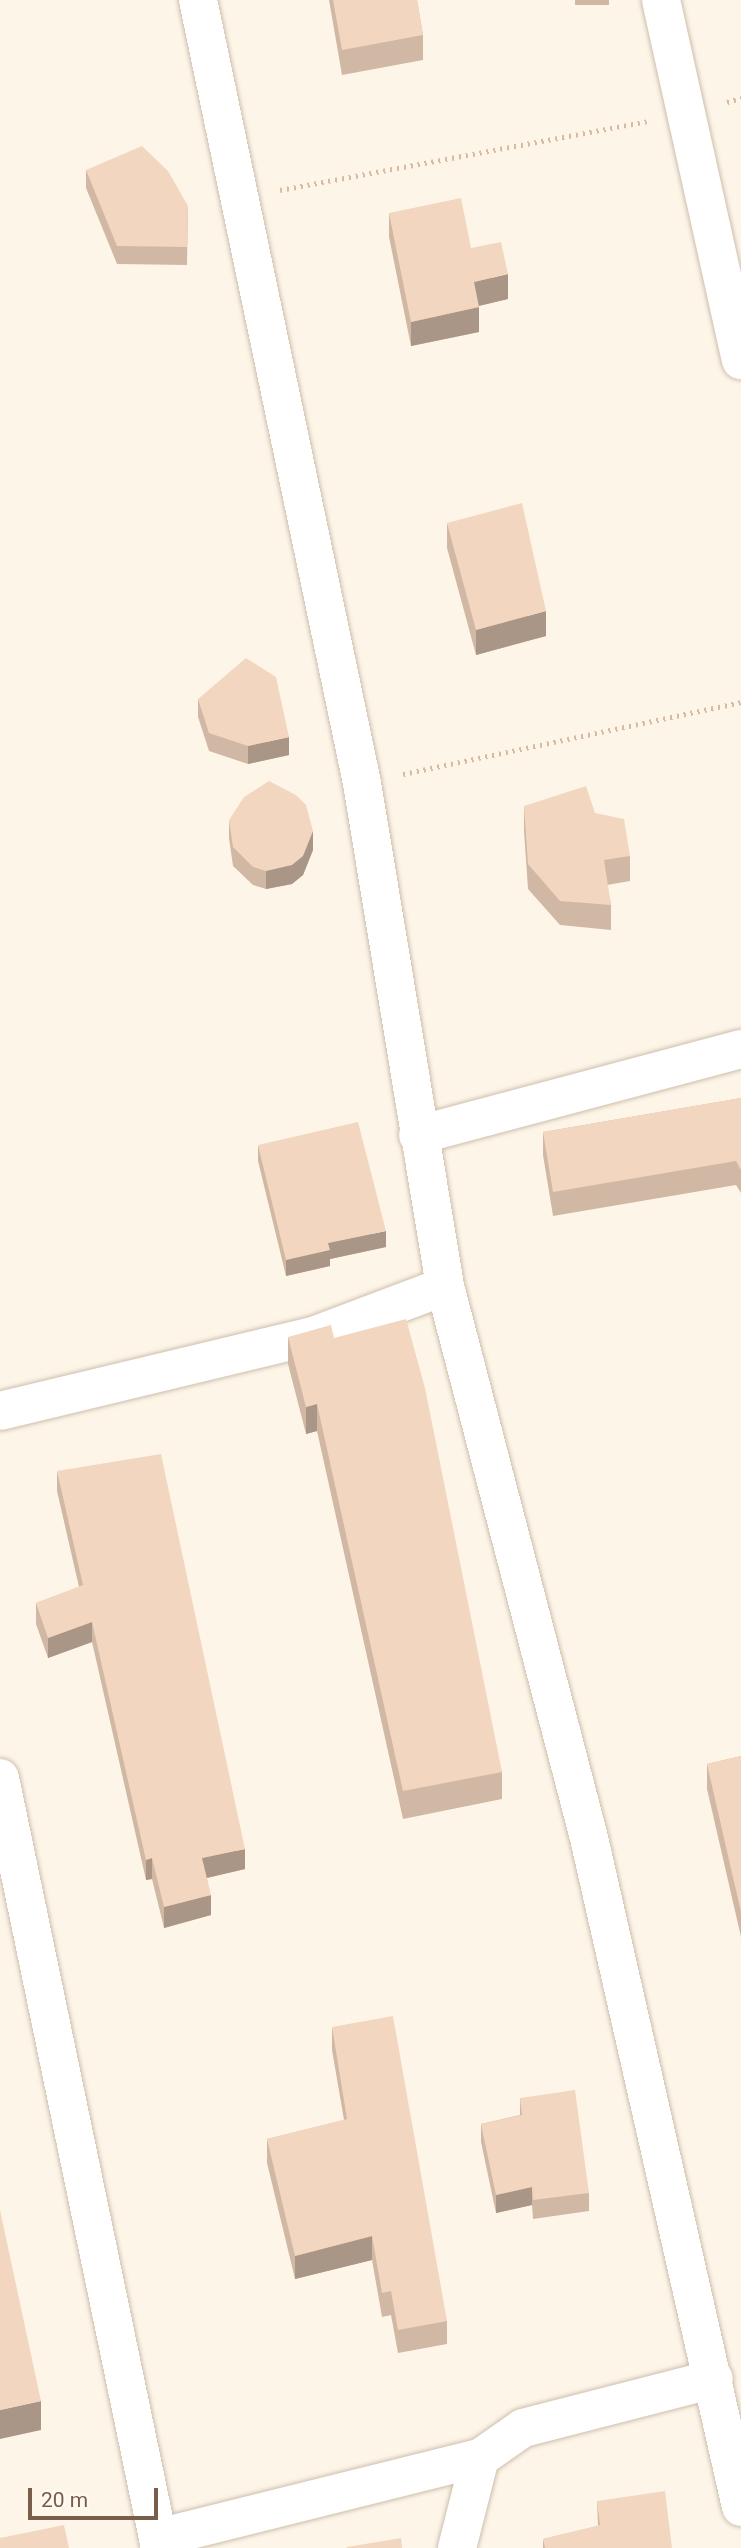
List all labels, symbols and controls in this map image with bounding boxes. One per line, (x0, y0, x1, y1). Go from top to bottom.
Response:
scale bar (32, 2474, 161, 2518)
text: 20 m (41, 2488, 88, 2512)

